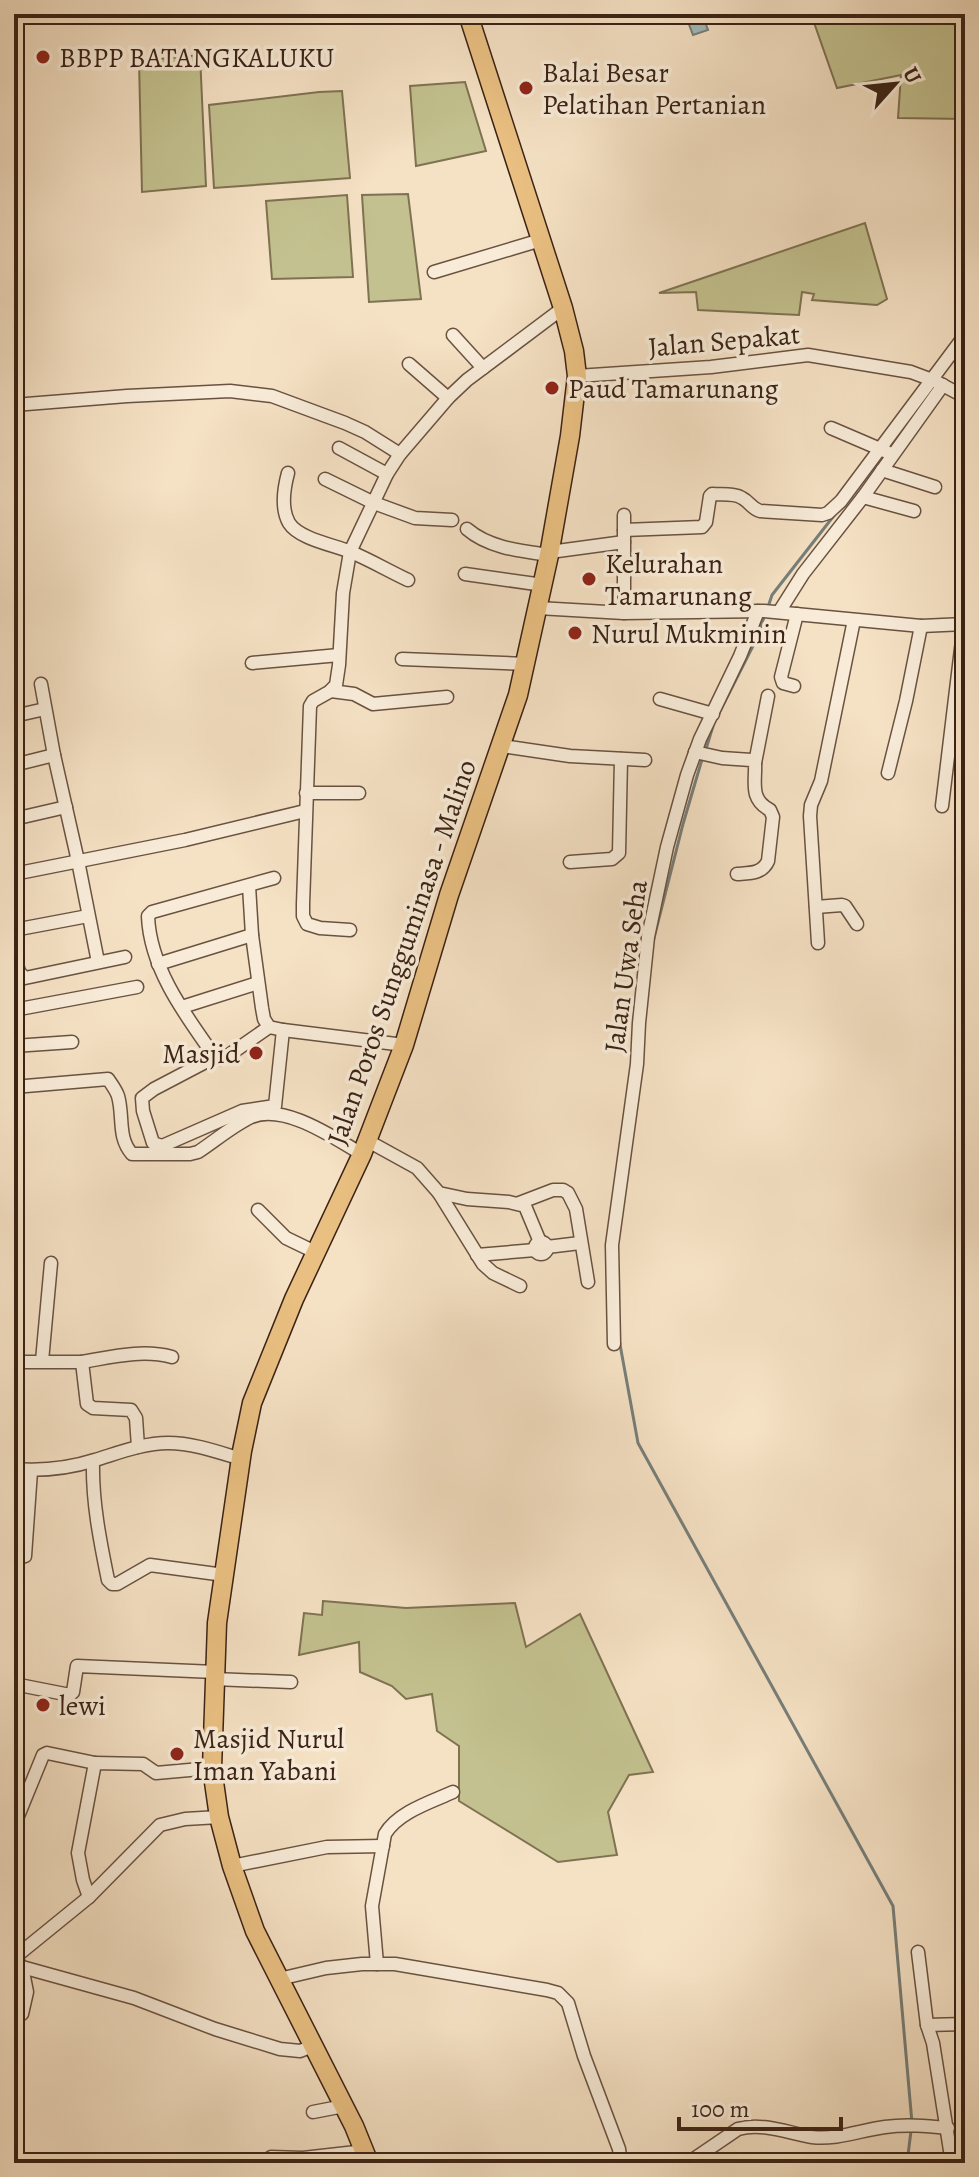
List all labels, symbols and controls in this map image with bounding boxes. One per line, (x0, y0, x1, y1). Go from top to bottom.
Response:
place label: BBPP BATANGKALUKU (59, 39, 334, 77)
north arrow (855, 44, 935, 124)
marker: BBPP BATANGKALUKU (34, 48, 52, 66)
place label: Balai Besar Pelatihan Pertanian (542, 54, 766, 124)
text: U (895, 62, 929, 89)
marker: Balai Besar Pelatihan Pertanian (517, 79, 535, 97)
street label: Jalan Sepakat (647, 315, 802, 367)
place label: Paud Tamarunang (568, 370, 779, 408)
marker: Paud Tamarunang (543, 379, 561, 397)
place label: Kelurahan Tamarunang (605, 545, 752, 615)
marker: Kelurahan Tamarunang (580, 570, 598, 588)
place label: Nurul Mukminin (591, 615, 787, 653)
marker: Nurul Mukminin (566, 624, 584, 642)
street label: Jalan Poros Sungguminasa - Malino (318, 755, 486, 1150)
street label: Jalan Uwa Seha (595, 877, 657, 1055)
place label: Masjid (162, 1035, 241, 1073)
marker: Masjid (247, 1044, 265, 1062)
place label: lewi (59, 1687, 106, 1725)
marker: lewi (34, 1696, 52, 1714)
place label: Masjid Nurul Iman Yabani (193, 1720, 344, 1790)
marker: Masjid Nurul Iman Yabani (168, 1745, 186, 1763)
scale bar (679, 2081, 841, 2131)
text: 100 m (691, 2093, 750, 2125)

